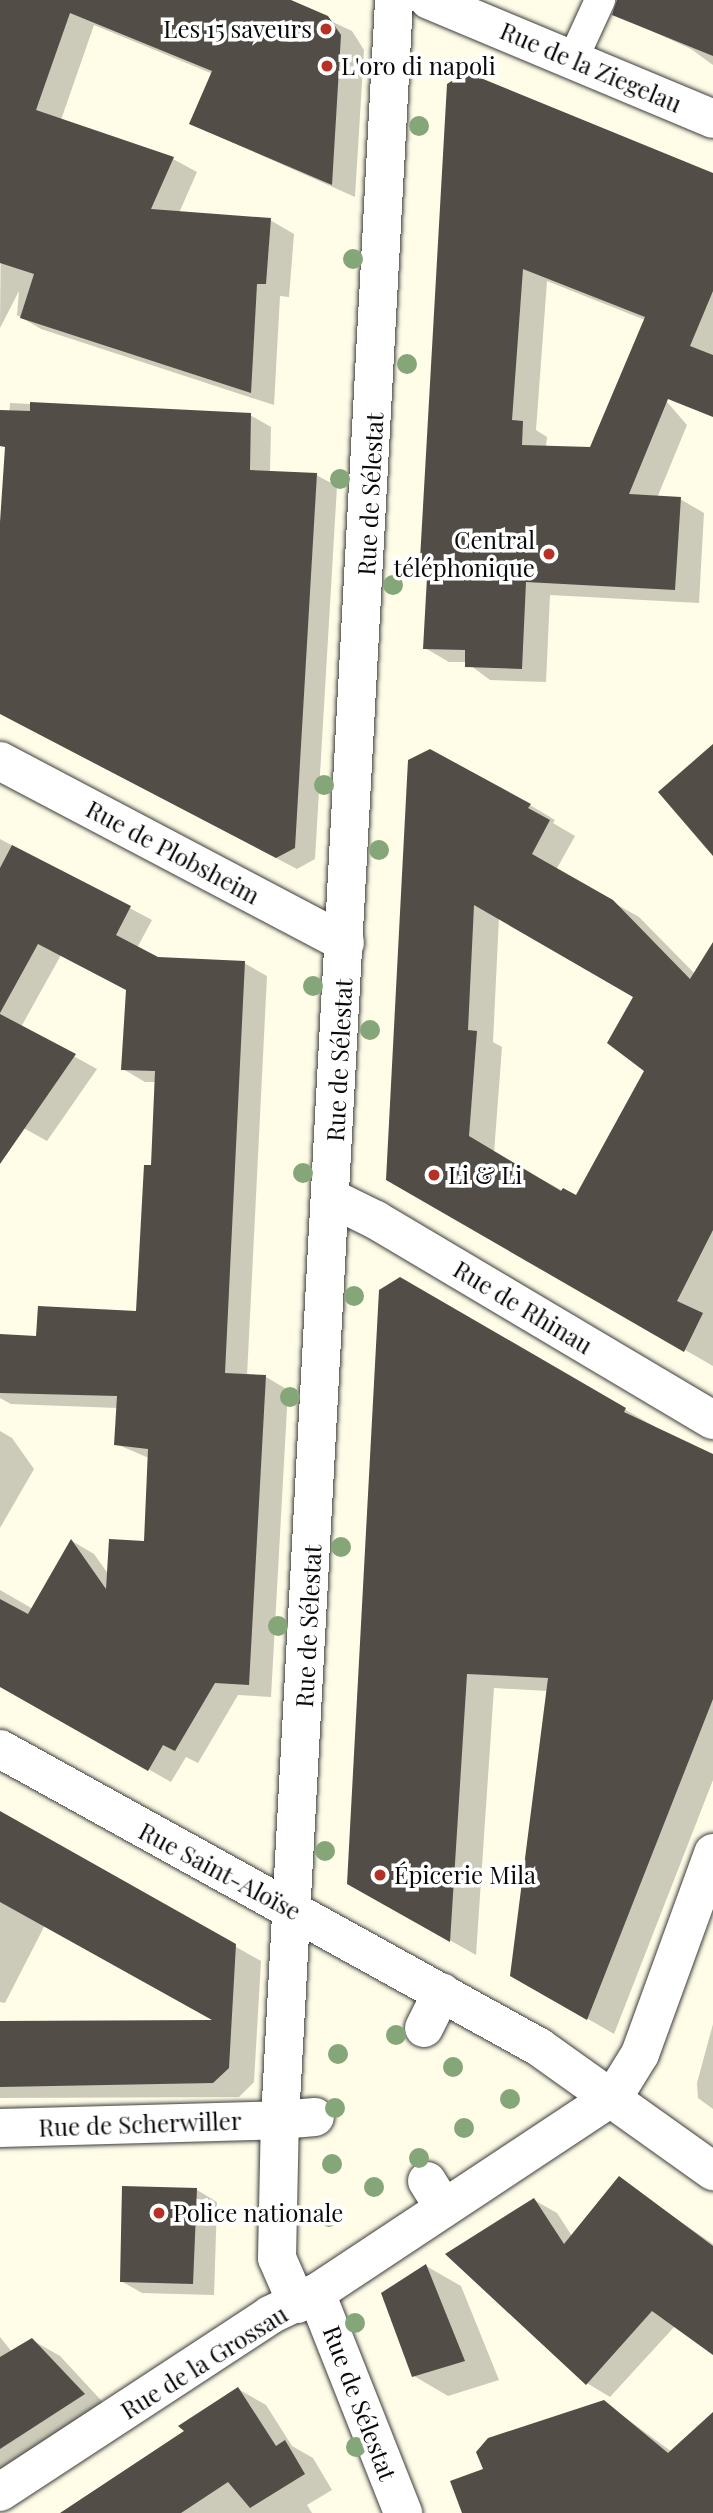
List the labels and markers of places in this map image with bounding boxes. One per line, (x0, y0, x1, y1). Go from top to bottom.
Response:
place label: Les 15 saveurs (163, 15, 312, 43)
marker: Les 15 saveurs (318, 21, 334, 37)
place label: L'oro di napoli (341, 52, 496, 80)
marker: L'oro di napoli (319, 58, 335, 74)
place label: Central téléphonique (393, 526, 535, 582)
marker: Central téléphonique (541, 546, 557, 562)
place label: Li & Li (448, 1161, 522, 1189)
marker: Li & Li (426, 1167, 442, 1183)
place label: Épicerie Mila (394, 1861, 536, 1889)
marker: Épicerie Mila (372, 1867, 388, 1883)
place label: Police nationale (173, 2199, 343, 2227)
marker: Police nationale (151, 2205, 167, 2221)

